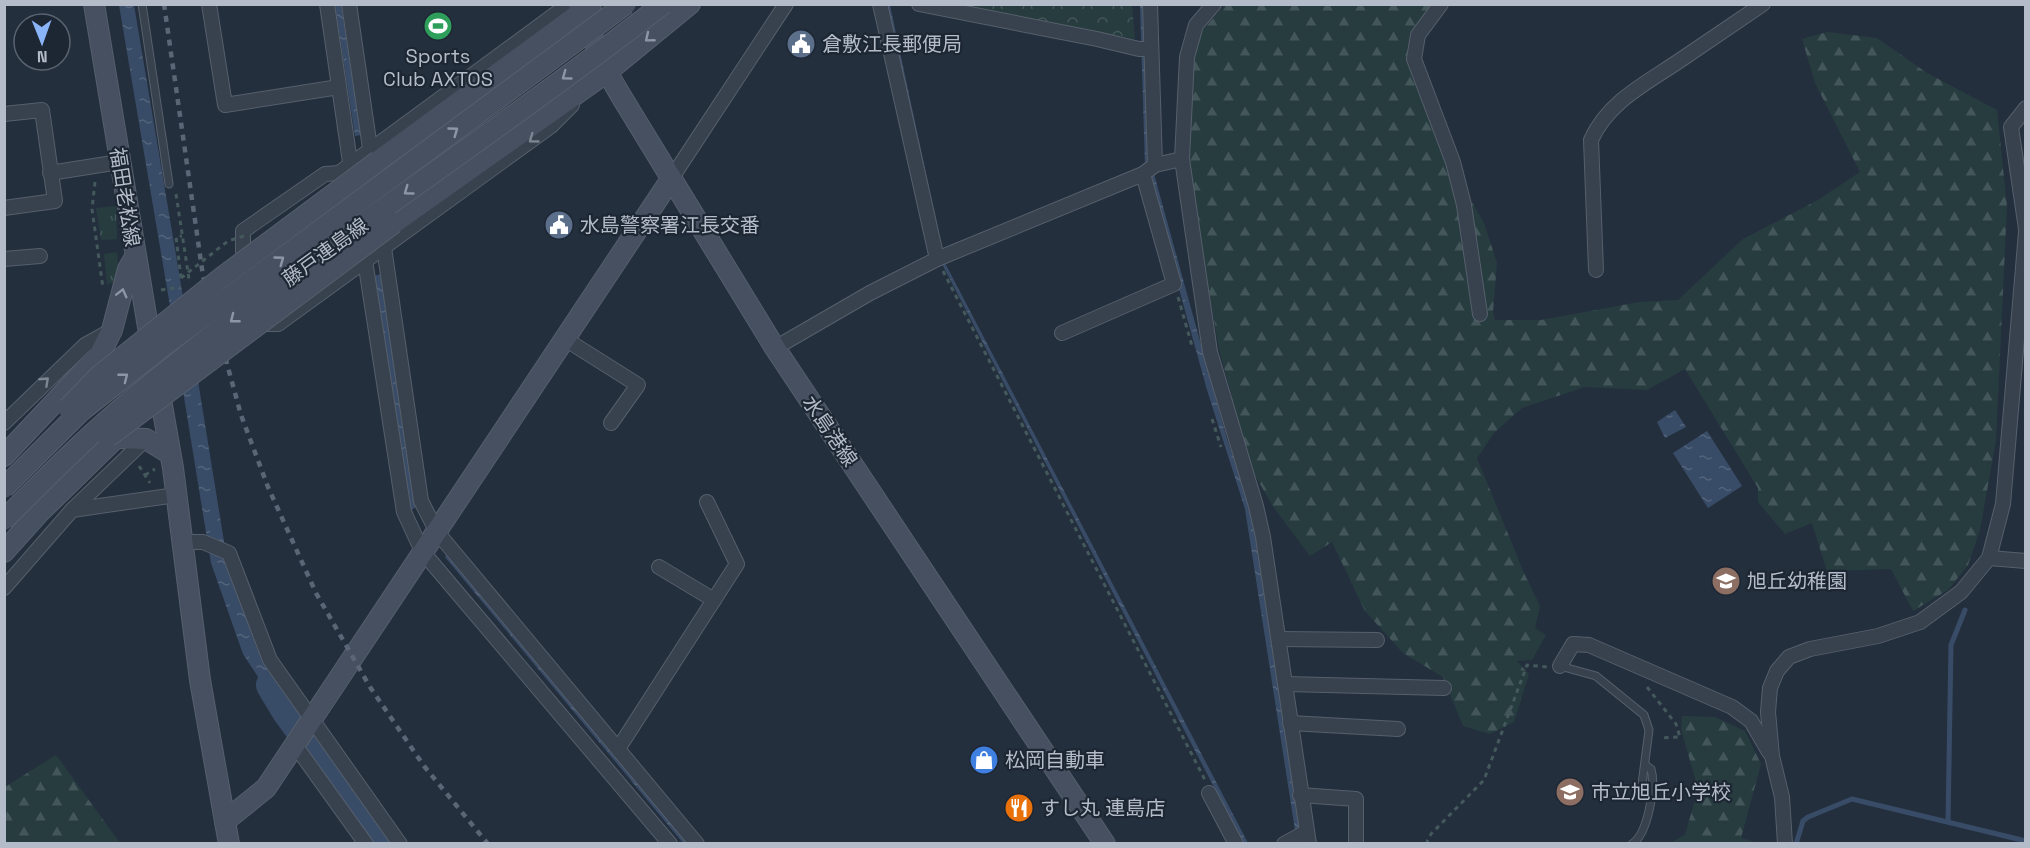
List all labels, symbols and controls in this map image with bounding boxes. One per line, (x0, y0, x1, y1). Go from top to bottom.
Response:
sports icon: Sports Club AXTOS (422, 10, 454, 42)
north arrow (12, 12, 72, 72)
public building icon: 倉敷江長郵便局 (785, 28, 817, 60)
one-way arrow (645, 31, 656, 42)
place label: 倉敷江長郵便局 (822, 31, 962, 57)
place label: Sports Club AXTOS (383, 43, 493, 92)
text: N (37, 46, 48, 67)
one-way arrow (561, 69, 572, 80)
one-way arrow (447, 128, 458, 139)
one-way arrow (528, 132, 539, 143)
street label: 福田老松線 (104, 146, 146, 248)
one-way arrow (403, 184, 414, 195)
public building icon: 水島警察署江長交番 (543, 209, 575, 241)
street label: 藤戸連島線 (277, 212, 373, 292)
place label: 水島警察署江長交番 (580, 212, 760, 238)
one-way arrow (273, 256, 284, 267)
one-way arrow (115, 288, 128, 298)
one-way arrow (229, 311, 240, 322)
one-way arrow (117, 373, 128, 384)
one-way arrow (38, 378, 49, 389)
street label: 水島港線 (797, 391, 863, 471)
school or university icon: 旭丘幼稚園 (1710, 565, 1742, 597)
place label: 旭丘幼稚園 (1747, 568, 1847, 594)
shop icon: 松岡自動車 (968, 744, 1000, 776)
place label: 松岡自動車 (1005, 747, 1105, 773)
school or university icon: 市立旭丘小学校 (1554, 776, 1586, 808)
place label: 市立旭丘小学校 (1591, 779, 1731, 805)
restaurant icon: すし丸 連島店 (1003, 792, 1035, 824)
place label: すし丸 連島店 (1040, 795, 1165, 821)

